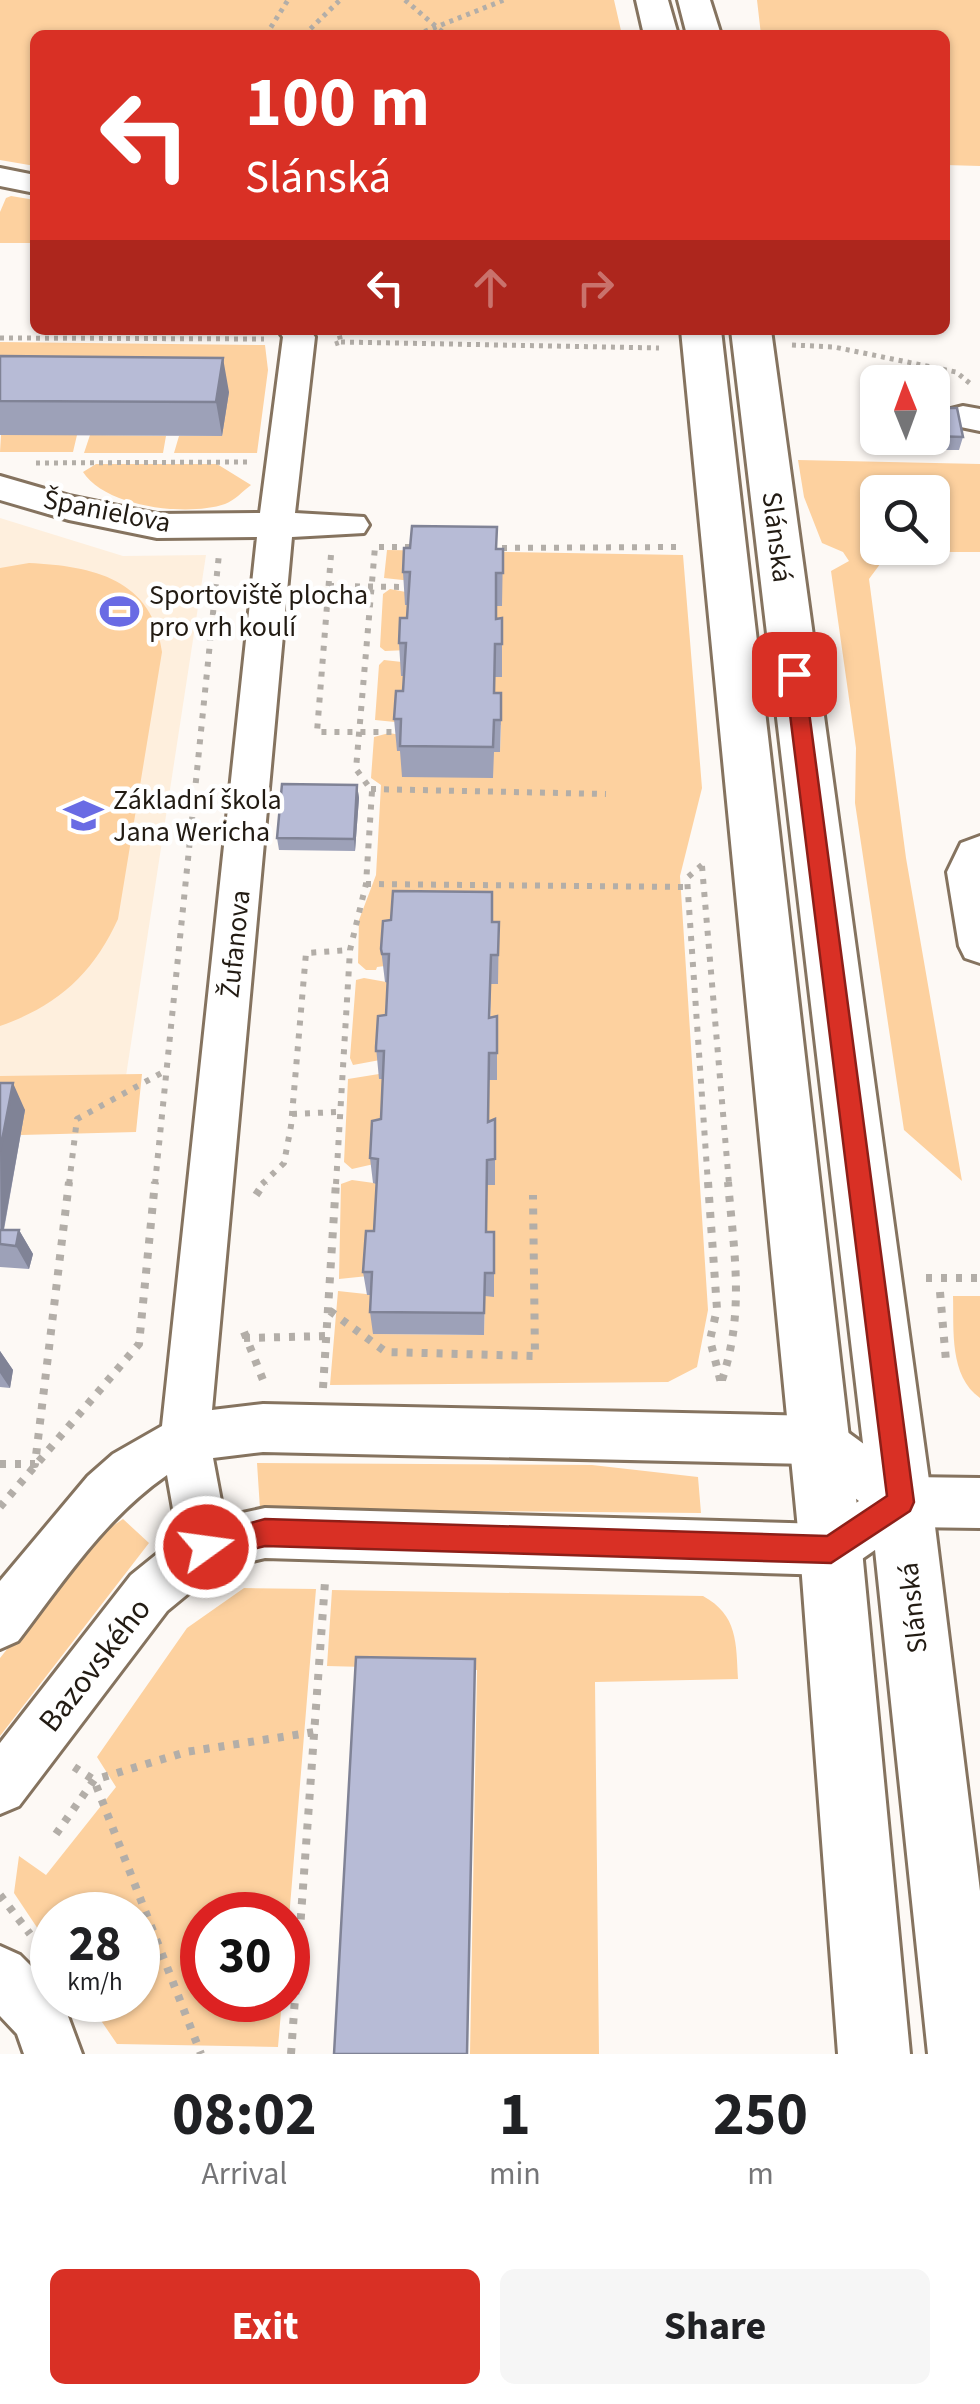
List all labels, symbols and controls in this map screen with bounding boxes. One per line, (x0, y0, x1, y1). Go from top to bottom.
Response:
text: 100 m (245, 53, 430, 153)
icon: left (80, 70, 210, 200)
text: Slánská (245, 146, 391, 210)
icon: left (358, 260, 413, 315)
icon: ahead (463, 260, 518, 315)
icon: right (568, 260, 623, 315)
north arrow (860, 365, 950, 455)
map controls (860, 365, 950, 565)
button: search (860, 475, 950, 565)
street label: Španielova (40, 479, 174, 543)
street label: Slánská (752, 489, 802, 585)
place label: Sportoviště plocha pro vrh koulí (149, 575, 368, 647)
sports icon: Sportoviště plocha pro vrh koulí (98, 590, 140, 632)
pin (752, 632, 837, 717)
icon: arrive (767, 647, 822, 702)
place label: Základní škola Jana Wericha (113, 780, 282, 852)
school or university icon: Základní škola Jana Wericha (62, 795, 104, 837)
street label: Žufanova (209, 888, 261, 1000)
position arrow (154, 1495, 258, 1599)
street label: Slánská (888, 1561, 938, 1655)
street label: Bazovského (28, 1588, 162, 1742)
speed limit sign: 30 (180, 1892, 310, 2022)
text: 28 (69, 1909, 121, 1980)
text: km/h (67, 1964, 123, 2000)
text: 08:02 (172, 2073, 317, 2158)
text: 1 (499, 2073, 531, 2158)
text: 250 (713, 2073, 808, 2158)
text: Arrival (201, 2151, 287, 2197)
text: min (489, 2151, 541, 2197)
text: m (747, 2151, 774, 2197)
button: Exit (50, 2269, 480, 2384)
button: Share (500, 2269, 930, 2384)

